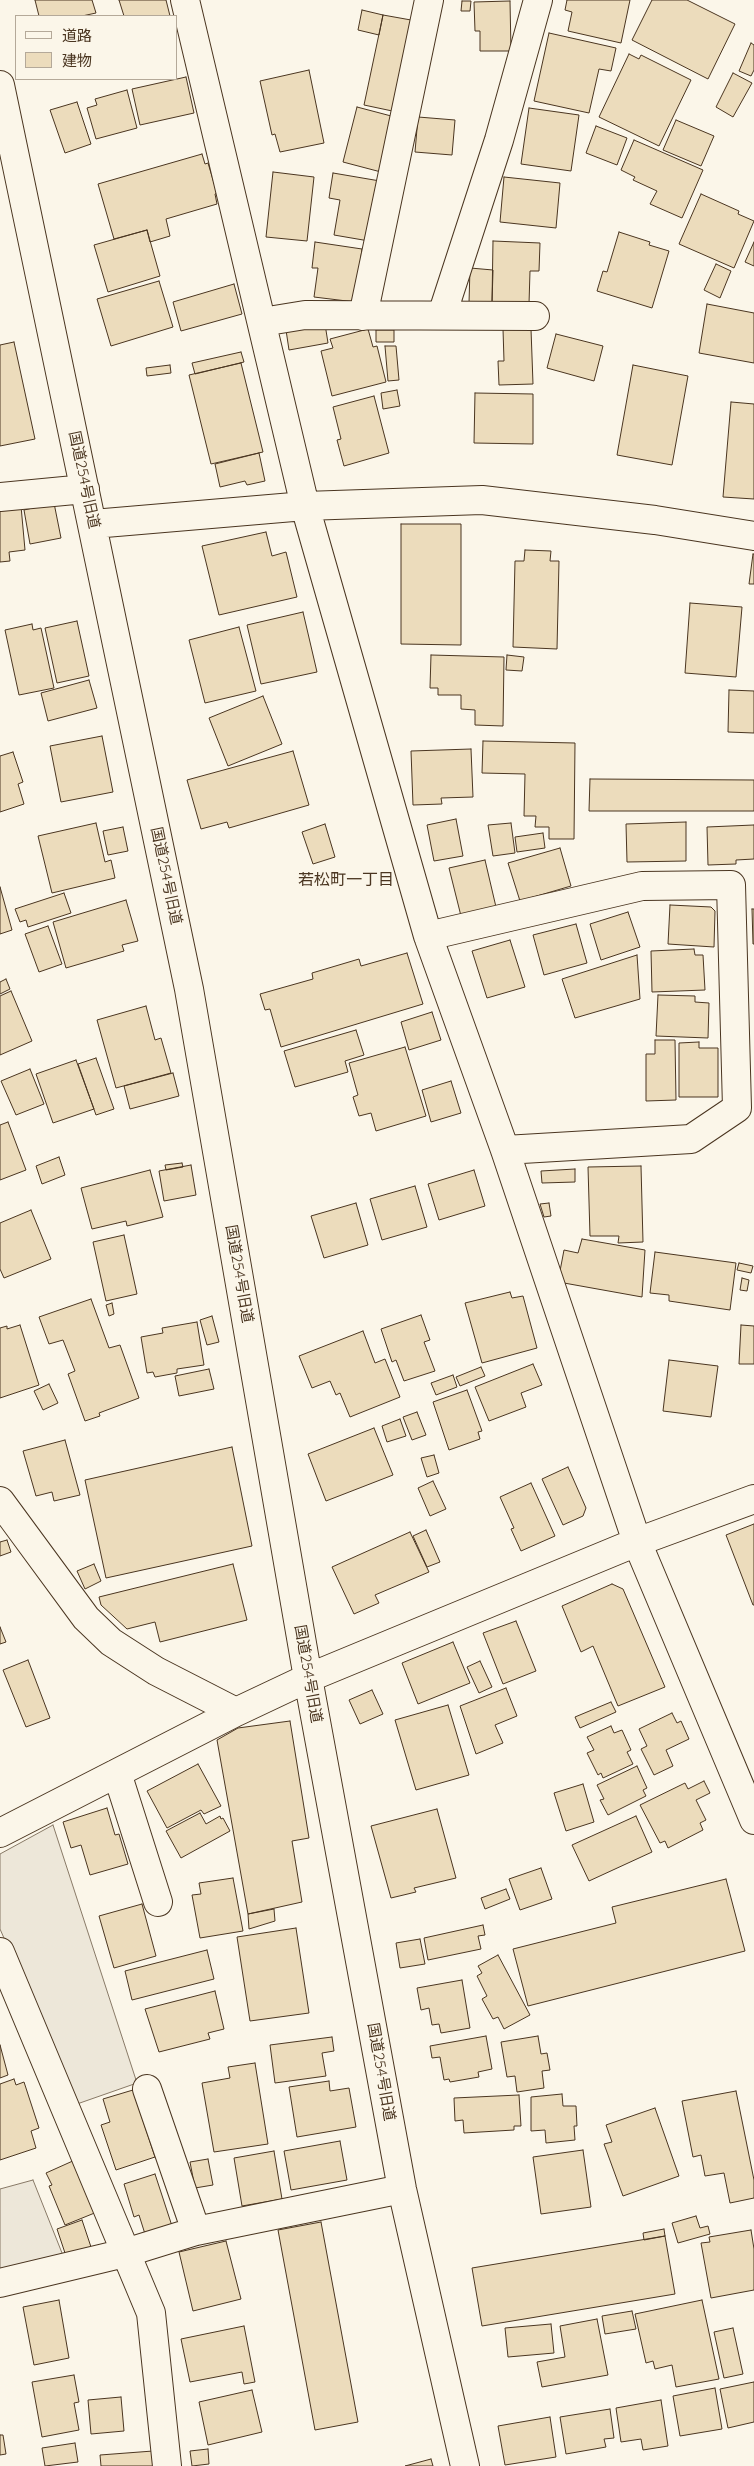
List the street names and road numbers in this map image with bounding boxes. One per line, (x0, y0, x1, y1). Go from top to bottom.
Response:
street label: 国道254号旧道 (65, 430, 103, 530)
street label: 国道254号旧道 (147, 826, 185, 926)
street label: 国道254号旧道 (222, 1223, 256, 1325)
street label: 国道254号旧道 (291, 1623, 325, 1725)
street label: 国道254号旧道 (364, 2021, 398, 2123)

